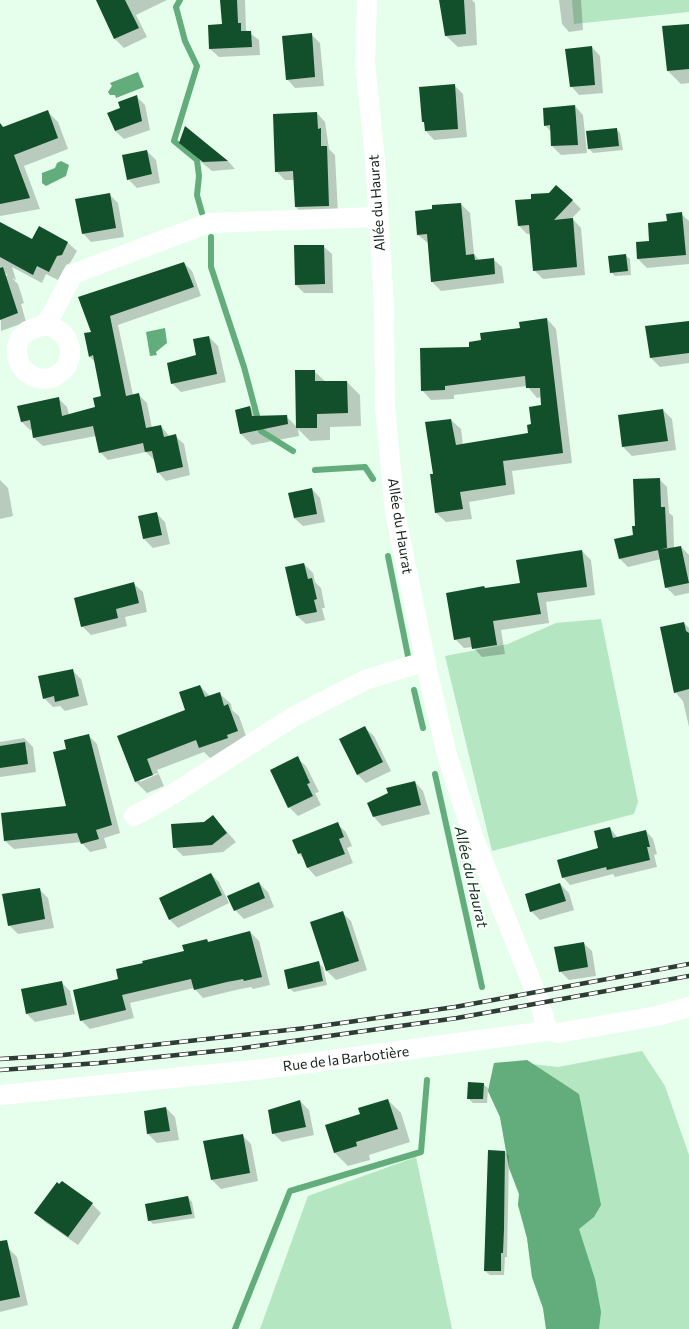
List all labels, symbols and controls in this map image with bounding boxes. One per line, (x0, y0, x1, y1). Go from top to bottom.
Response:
street label: Allée du Haurat (365, 154, 389, 252)
street label: Allée du Haurat (384, 477, 416, 575)
water label: Allée du Haurat (451, 824, 491, 930)
street label: Rue de la Barbotière (282, 1043, 410, 1075)

